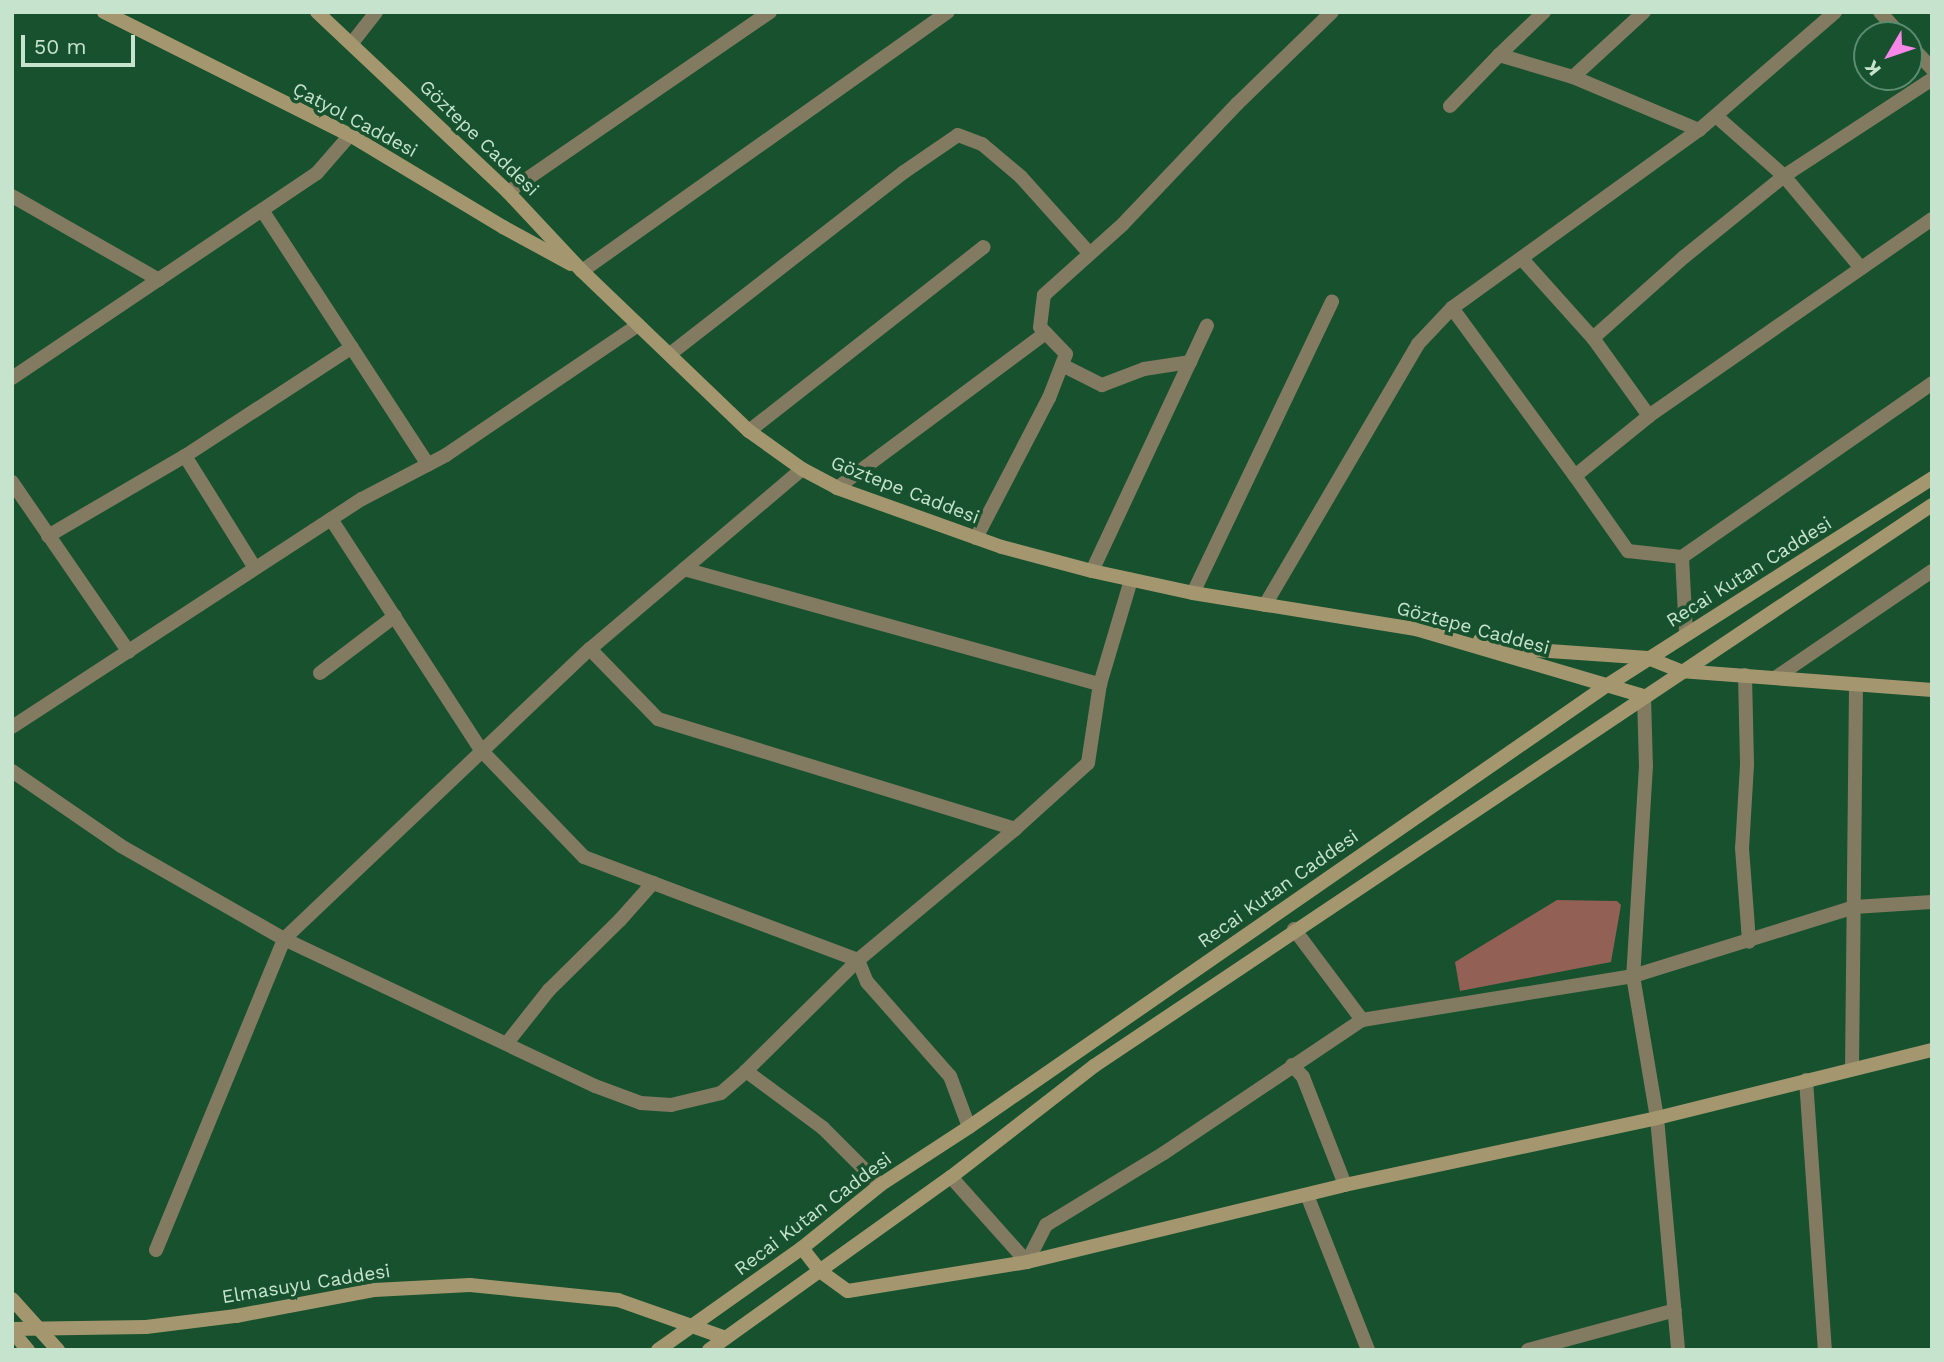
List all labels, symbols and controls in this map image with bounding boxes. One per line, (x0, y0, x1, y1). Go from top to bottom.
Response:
scale bar (24, 21, 138, 65)
north arrow (1853, 21, 1923, 91)
text: 50 m (34, 34, 86, 59)
text: K (1860, 56, 1886, 81)
street label: Göztepe Caddesi (415, 75, 543, 201)
street label: Çatyol Caddesi (288, 77, 422, 163)
street label: Göztepe Caddesi (828, 451, 982, 529)
street label: Recai Kutan Caddesi (1662, 512, 1836, 632)
street label: Göztepe Caddesi (1394, 597, 1552, 659)
street label: Recai Kutan Caddesi (1193, 825, 1363, 953)
street label: Recai Kutan Caddesi (730, 1148, 896, 1280)
street label: Elmasuyu Caddesi (220, 1259, 392, 1309)

